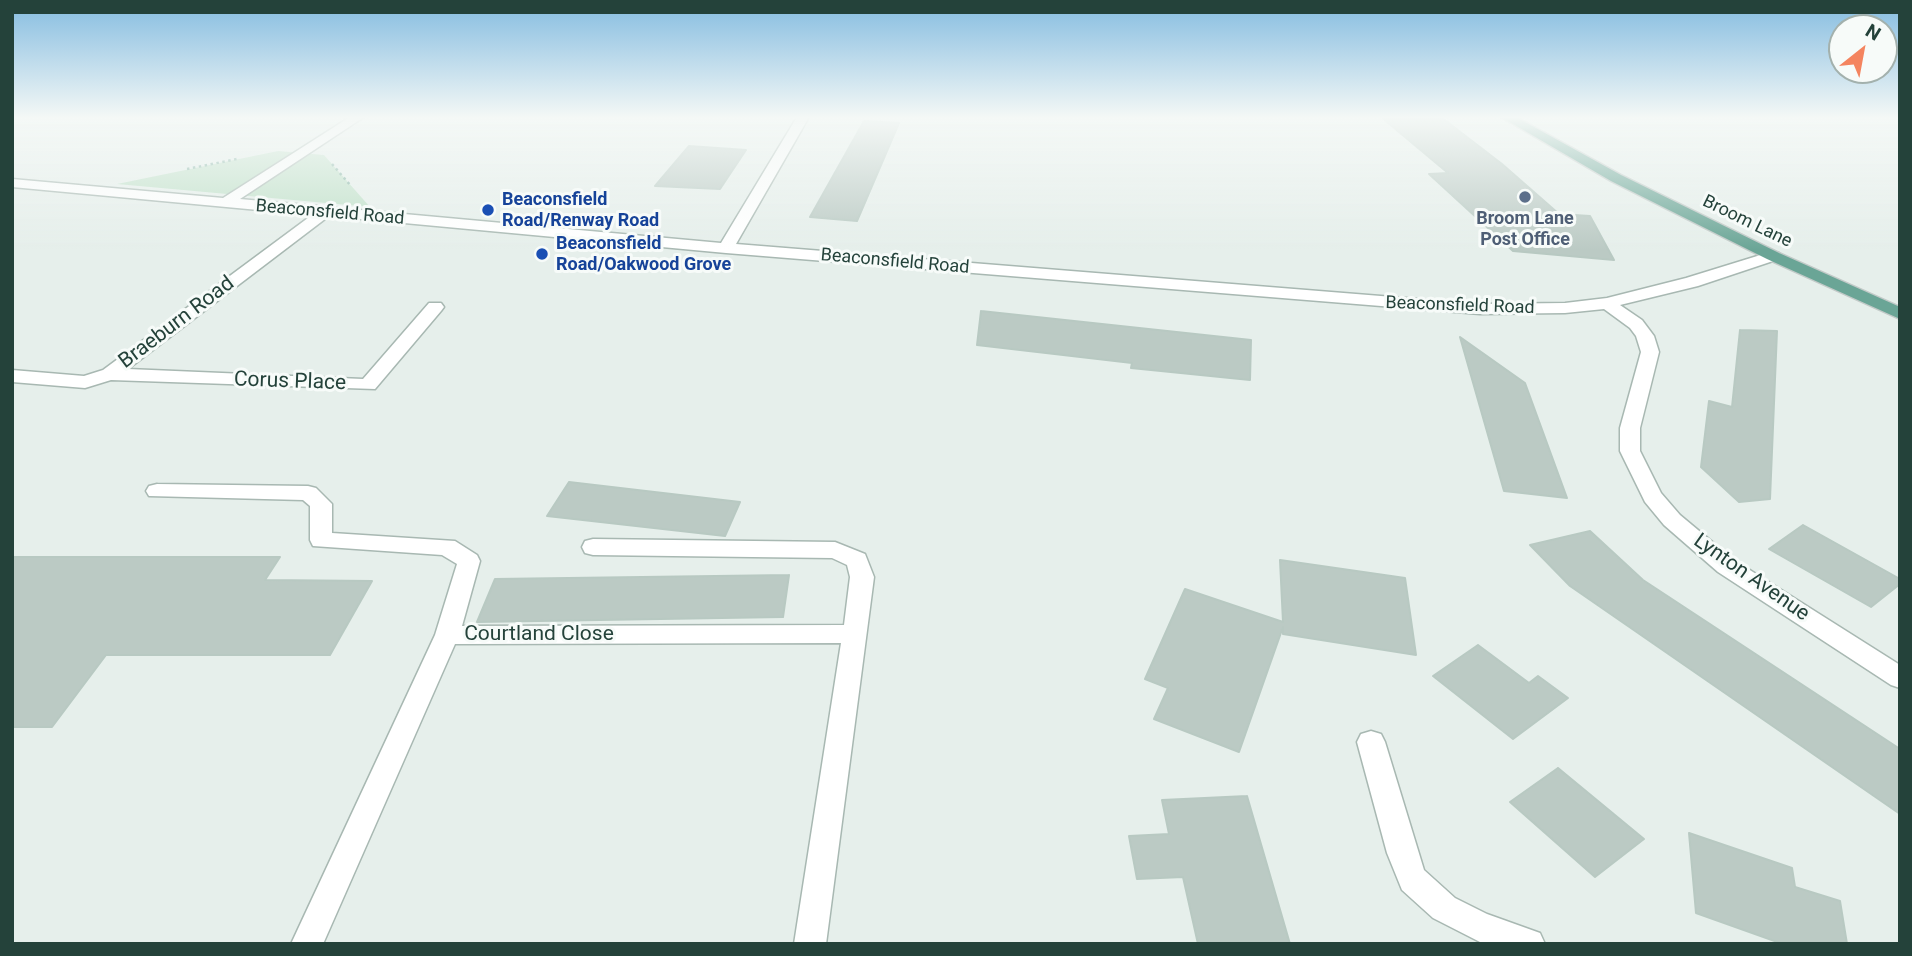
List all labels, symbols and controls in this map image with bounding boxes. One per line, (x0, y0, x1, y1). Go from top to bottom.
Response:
north arrow (1828, 14, 1898, 84)
text: N (1861, 19, 1885, 46)
place label: Beaconsfield Road/Renway Road (502, 189, 659, 232)
marker: Broom Lane Post Office (1517, 189, 1533, 205)
street label: Broom Lane (1699, 191, 1795, 253)
street label: Beaconsfield Road (255, 196, 405, 230)
marker: Beaconsfield Road/Renway Road (480, 202, 496, 218)
place label: Broom Lane Post Office (1476, 208, 1574, 250)
place label: Beaconsfield Road/Oakwood Grove (556, 233, 731, 276)
street label: Beaconsfield Road (820, 245, 970, 279)
marker: Beaconsfield Road/Oakwood Grove (534, 246, 550, 262)
street label: Braeburn Road (114, 271, 240, 375)
street label: Beaconsfield Road (1385, 293, 1535, 319)
street label: Corus Place (233, 367, 347, 397)
street label: Lynton Avenue (1688, 529, 1814, 627)
street label: Courtland Close (464, 622, 614, 648)

